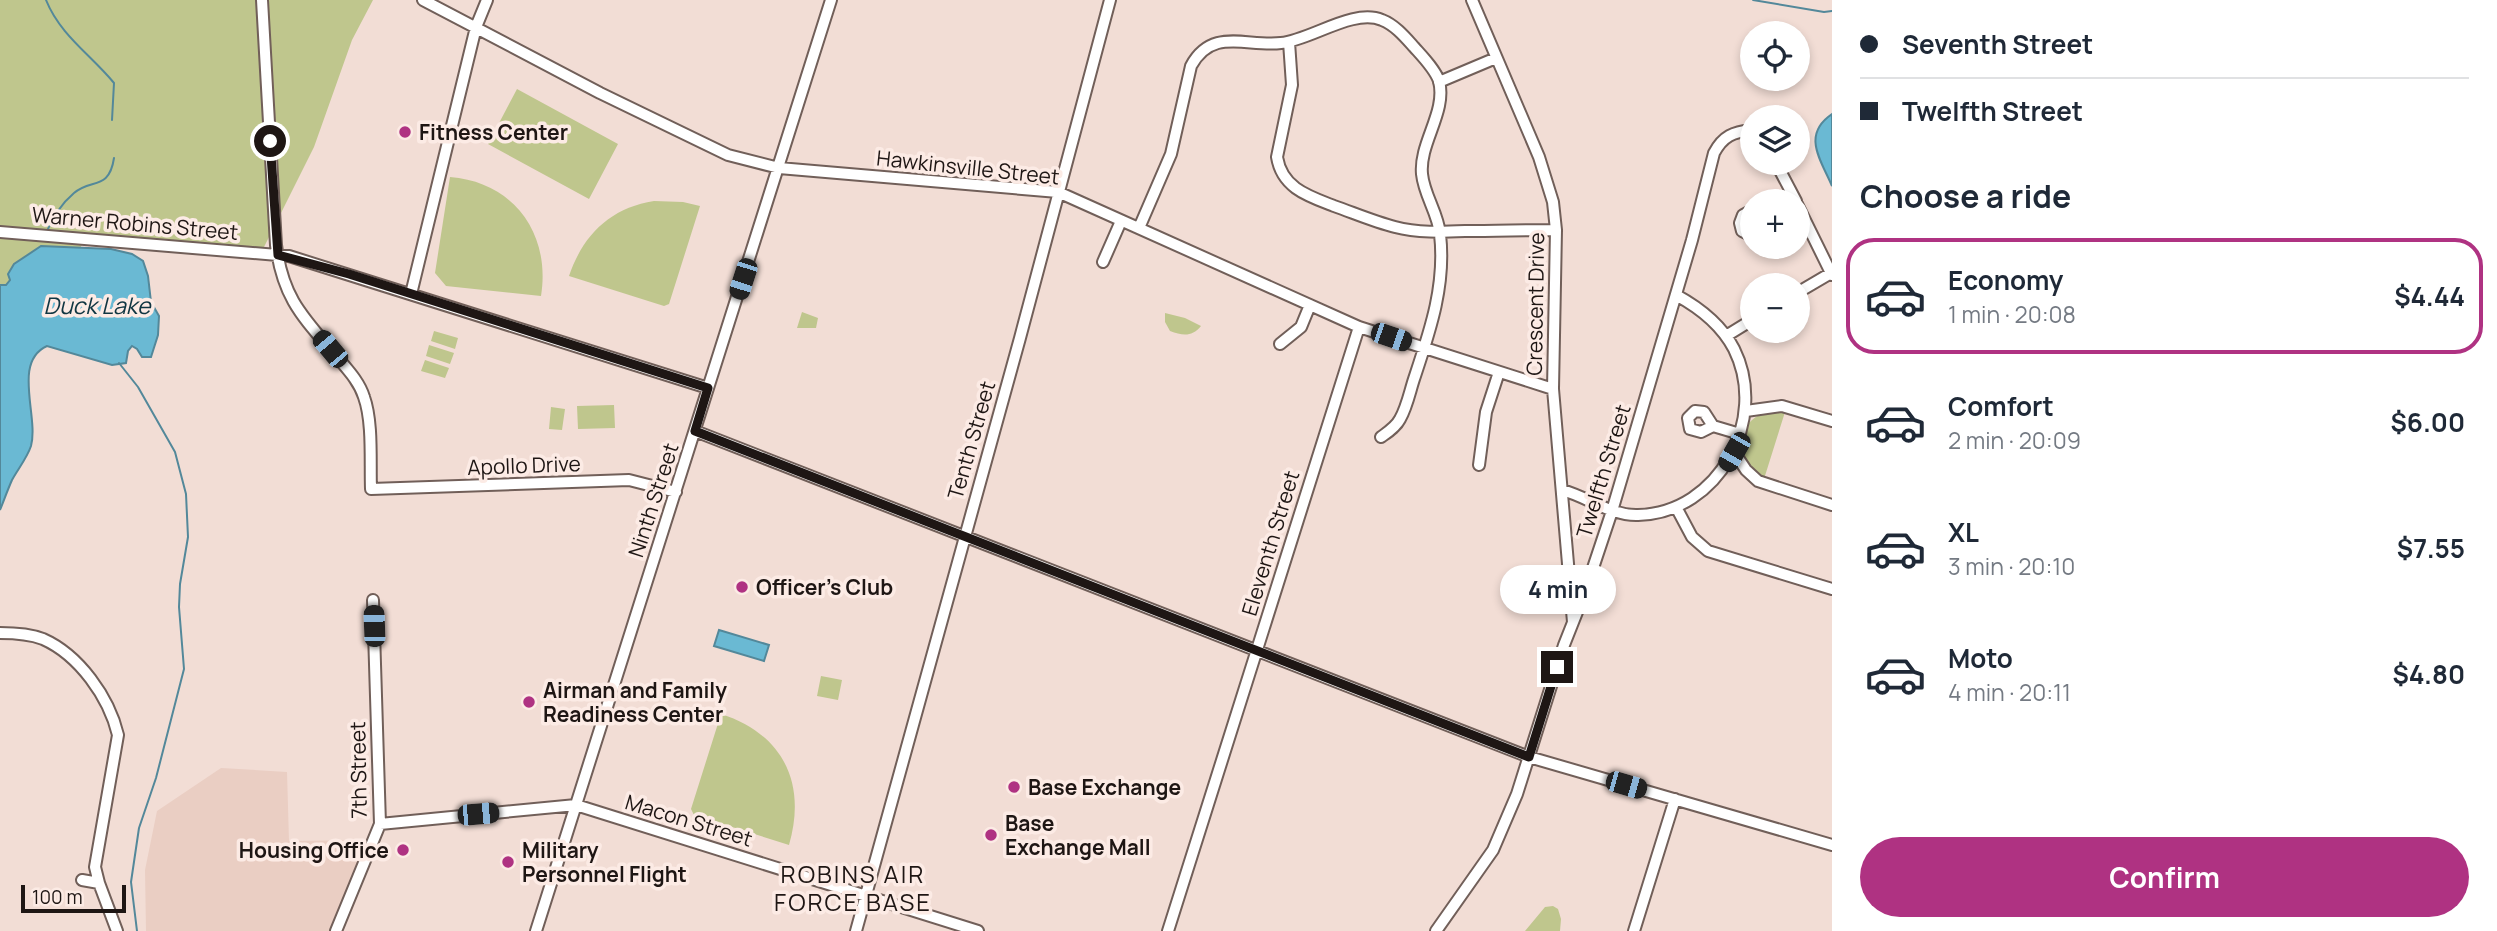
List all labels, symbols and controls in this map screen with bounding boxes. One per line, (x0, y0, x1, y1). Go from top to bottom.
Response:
map controls (1740, 21, 1810, 343)
button: locate (1740, 21, 1810, 91)
text: Seventh Street (1902, 26, 2093, 62)
text: Twelfth Street (1902, 93, 2083, 129)
button: layers (1740, 105, 1810, 175)
place label: Fitness Center (419, 118, 568, 146)
marker: Fitness Center (397, 124, 413, 140)
route start (254, 125, 286, 157)
street label: Hawkinsville Street (875, 143, 1061, 191)
text: Choose a ride (1860, 174, 2071, 218)
button: + (1740, 189, 1810, 259)
street label: Warner Robins Street (31, 200, 239, 246)
street label: Crescent Drive (1520, 232, 1550, 376)
car (727, 256, 760, 302)
text: Economy (1948, 262, 2063, 298)
icon: car (1864, 265, 1927, 328)
button: − (1740, 273, 1810, 343)
text: $4.44 (2394, 278, 2465, 314)
water label: Duck Lake (44, 289, 152, 321)
text: 1 min · 20:08 (1948, 298, 2076, 330)
car (1368, 320, 1415, 354)
car (309, 326, 352, 372)
street label: Tenth Street (941, 377, 1001, 503)
text: Comfort (1948, 388, 2054, 424)
icon: car (1864, 391, 1927, 454)
street label: Twelfth Street (1569, 401, 1637, 541)
text: $6.00 (2390, 404, 2465, 440)
text: 2 min · 20:09 (1948, 424, 2081, 456)
car (1715, 429, 1754, 475)
street label: Ninth Street (621, 439, 685, 561)
street label: Apollo Drive (467, 449, 581, 481)
street label: Eleventh Street (1235, 467, 1305, 619)
text: XL (1948, 514, 1979, 550)
icon: car (1864, 517, 1927, 580)
text: $7.55 (2397, 530, 2465, 566)
text: 3 min · 20:10 (1948, 550, 2075, 582)
callout: 4 min (1499, 566, 1615, 614)
place label: Officer's Club (756, 573, 893, 601)
text: 4 min (1528, 573, 1588, 605)
marker: Officer's Club (734, 579, 750, 595)
car (363, 605, 386, 647)
text: Moto (1948, 640, 2013, 676)
icon: car (1864, 643, 1927, 706)
route end (1541, 651, 1573, 683)
text: $4.80 (2392, 656, 2465, 692)
place label: Airman and Family Readiness Center (543, 676, 727, 728)
text: 4 min · 20:11 (1948, 676, 2071, 708)
marker: Airman and Family Readiness Center (521, 694, 537, 710)
street label: 7th Street (343, 721, 373, 819)
car (1603, 769, 1650, 801)
place label: Base Exchange (1028, 773, 1181, 801)
marker: Base Exchange (1006, 779, 1022, 795)
street label: Macon Street (622, 787, 756, 853)
car (457, 802, 500, 826)
place label: Base Exchange Mall (1005, 809, 1151, 861)
marker: Base Exchange Mall (983, 827, 999, 843)
place label: Housing Office (239, 836, 389, 864)
place label: Military Personnel Flight (522, 836, 687, 888)
button: Confirm (1860, 837, 2469, 917)
marker: Housing Office (395, 842, 411, 858)
marker: Military Personnel Flight (500, 854, 516, 870)
district label: ROBINS AIR FORCE BASE (774, 857, 932, 918)
scale bar (21, 882, 126, 914)
text: 100 m (32, 884, 83, 910)

